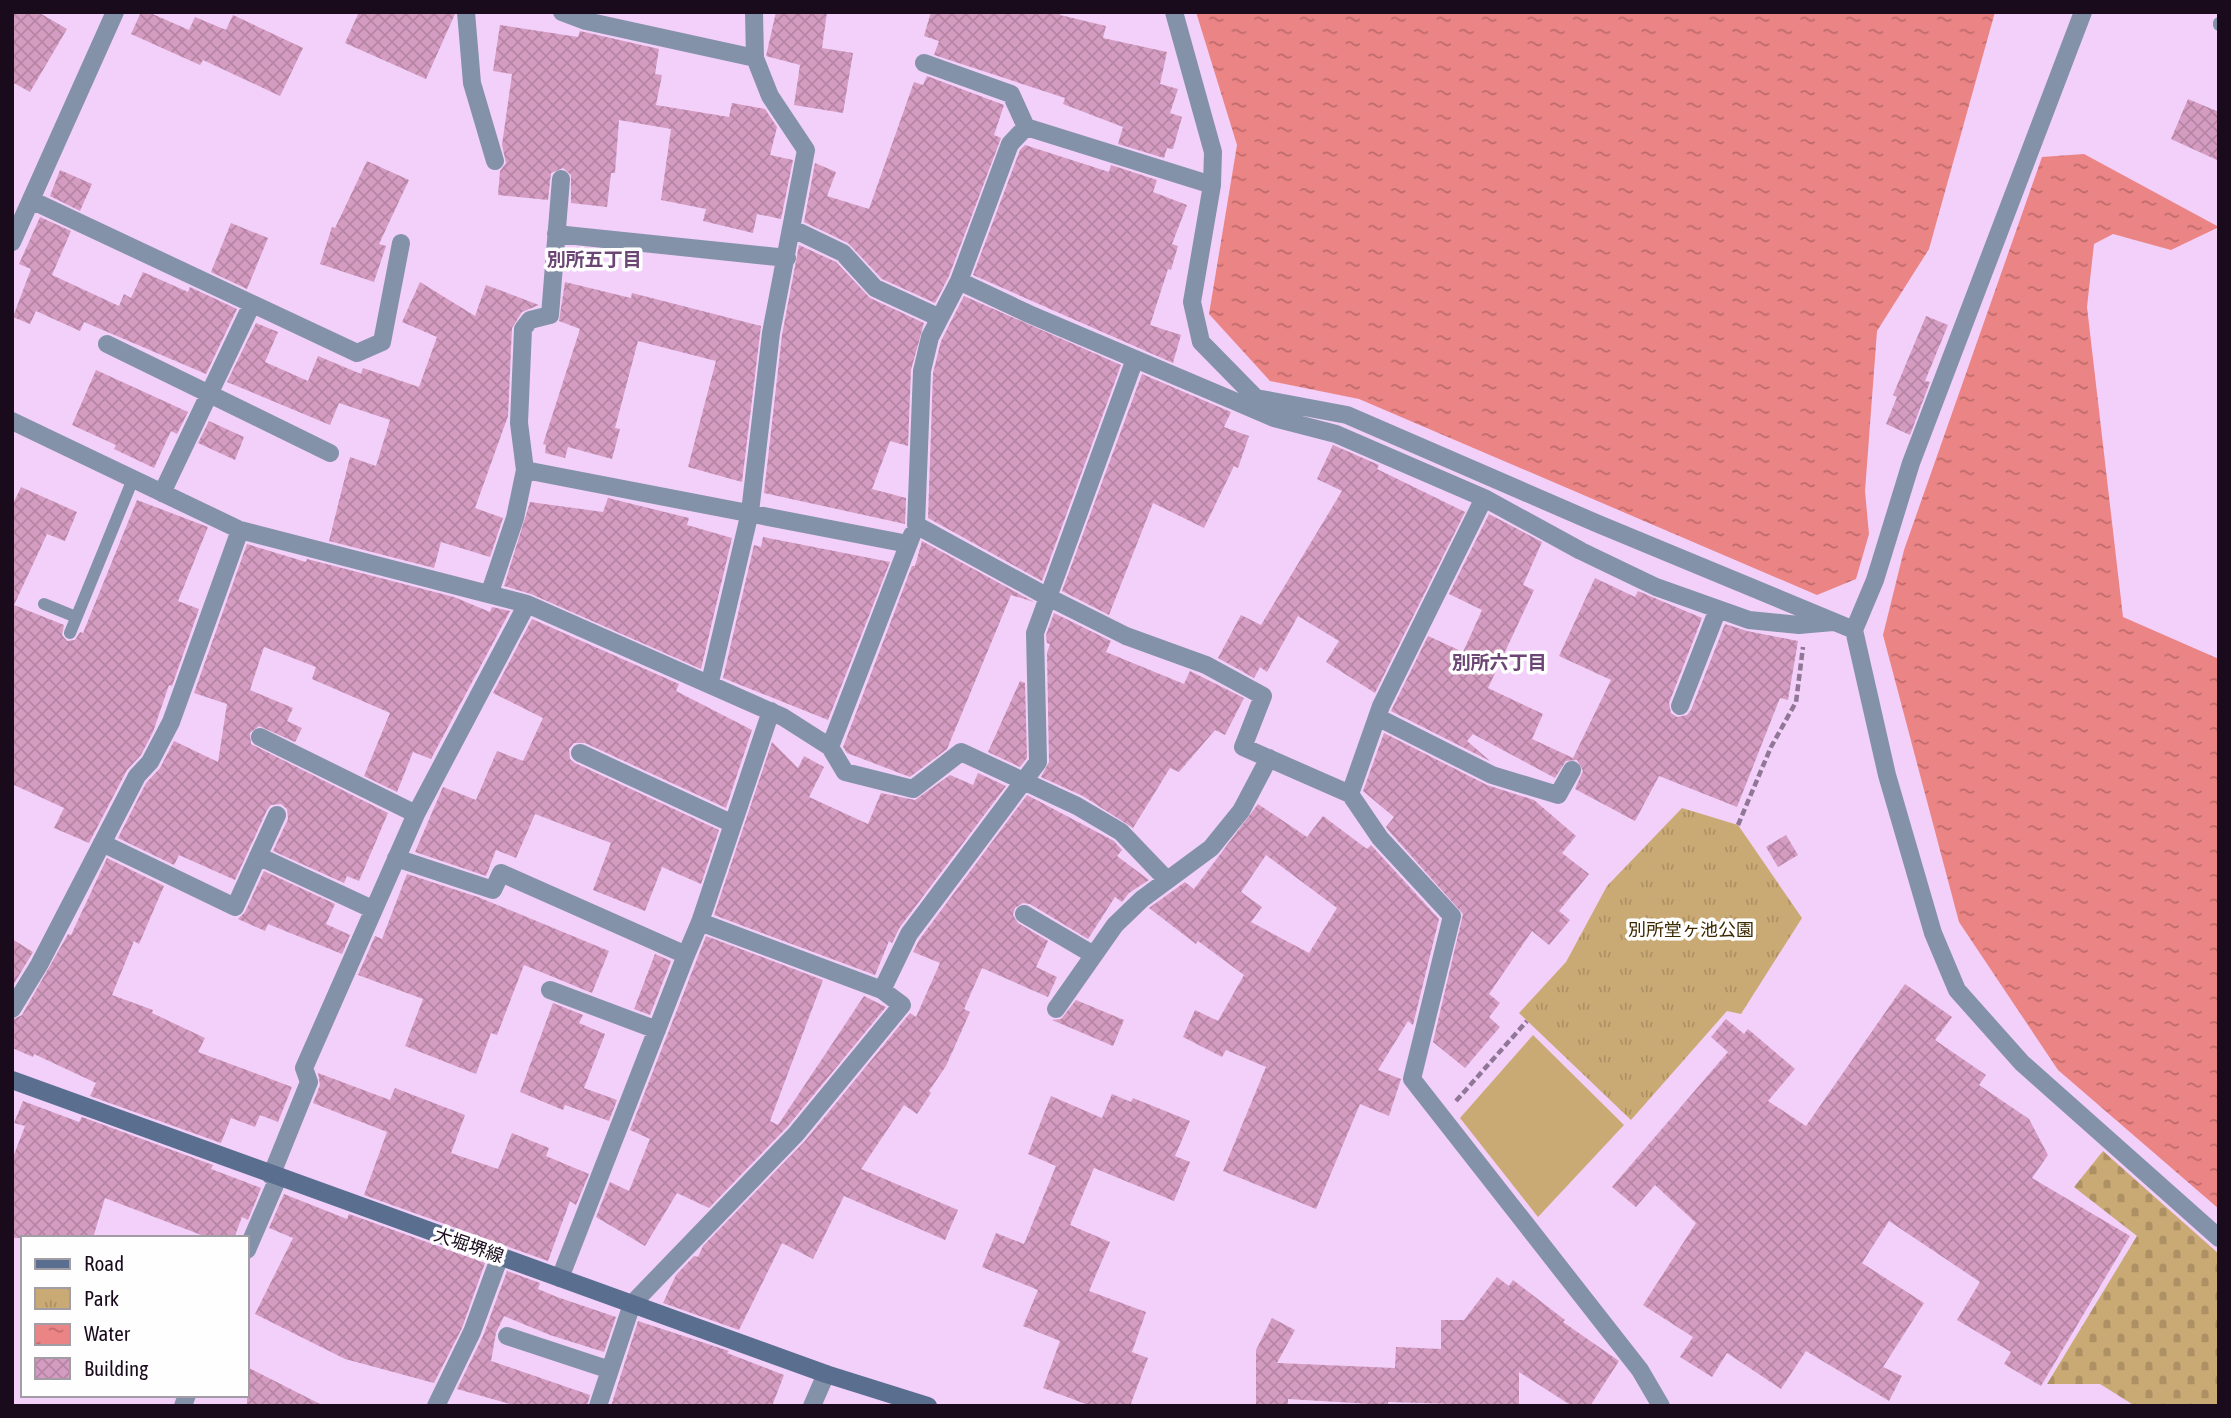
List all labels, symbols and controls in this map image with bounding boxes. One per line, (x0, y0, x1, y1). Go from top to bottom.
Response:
district label: 別所五丁目 (546, 248, 642, 270)
district label: 別所六丁目 (1451, 651, 1547, 673)
park label: 別所堂ヶ池公園 (1628, 919, 1754, 940)
street label: 大堀堺線 (432, 1223, 506, 1267)
legend (21, 1236, 248, 1397)
text: Road (84, 1251, 124, 1275)
text: Park (84, 1286, 119, 1310)
text: Water (84, 1321, 131, 1345)
text: Building (84, 1356, 148, 1380)

